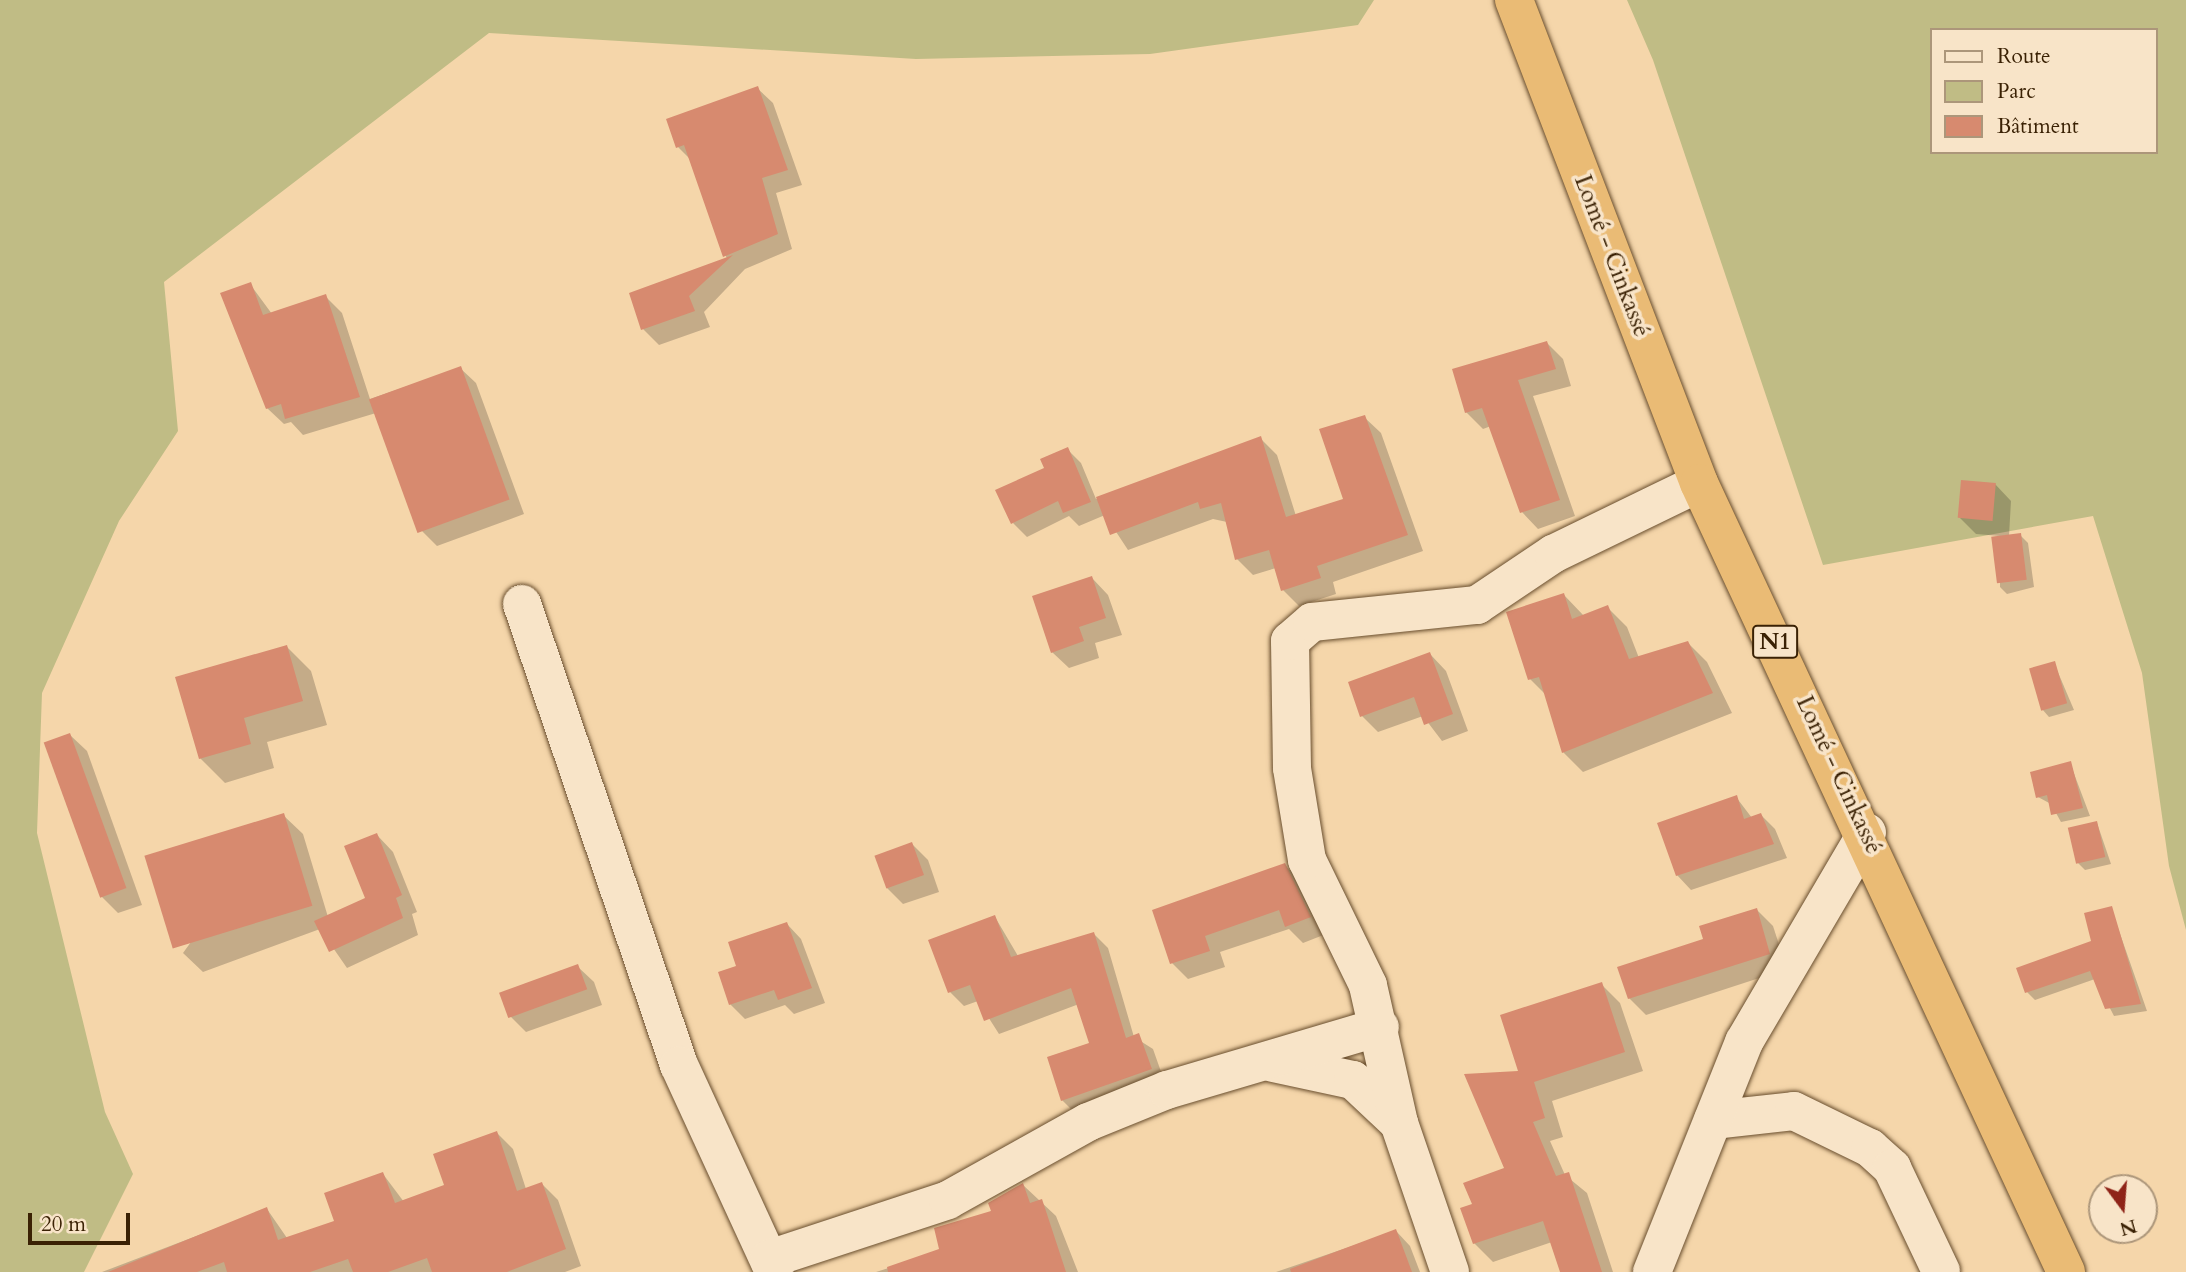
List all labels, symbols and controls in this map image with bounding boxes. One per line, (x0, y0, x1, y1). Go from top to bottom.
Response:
legend (1930, 28, 2158, 154)
text: Route (1997, 42, 2051, 71)
text: Parc (1997, 77, 2036, 106)
text: Bâtiment (1997, 112, 2079, 141)
street label: Lomé - Cinkassé (1568, 171, 1656, 341)
road number: N1 (1750, 622, 1800, 662)
street label: Lomé - Cinkassé (1790, 691, 1888, 859)
north arrow (2088, 1174, 2158, 1244)
scale bar (32, 1198, 133, 1242)
text: 20 m (41, 1210, 86, 1239)
text: N (2117, 1212, 2140, 1242)

